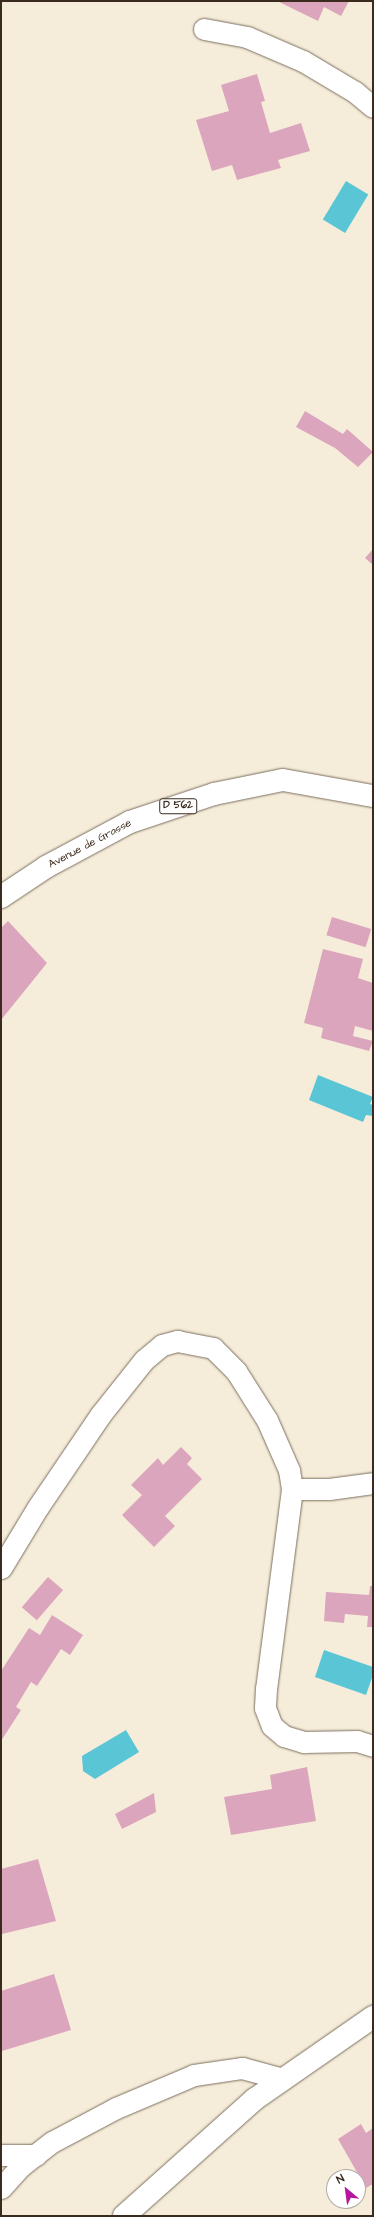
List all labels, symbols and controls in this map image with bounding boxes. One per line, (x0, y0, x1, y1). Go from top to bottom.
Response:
road number: D 562 (159, 798, 197, 814)
street label: Avenue de Grasse (46, 816, 134, 872)
north arrow (326, 2169, 366, 2209)
text: N (334, 2171, 347, 2187)

